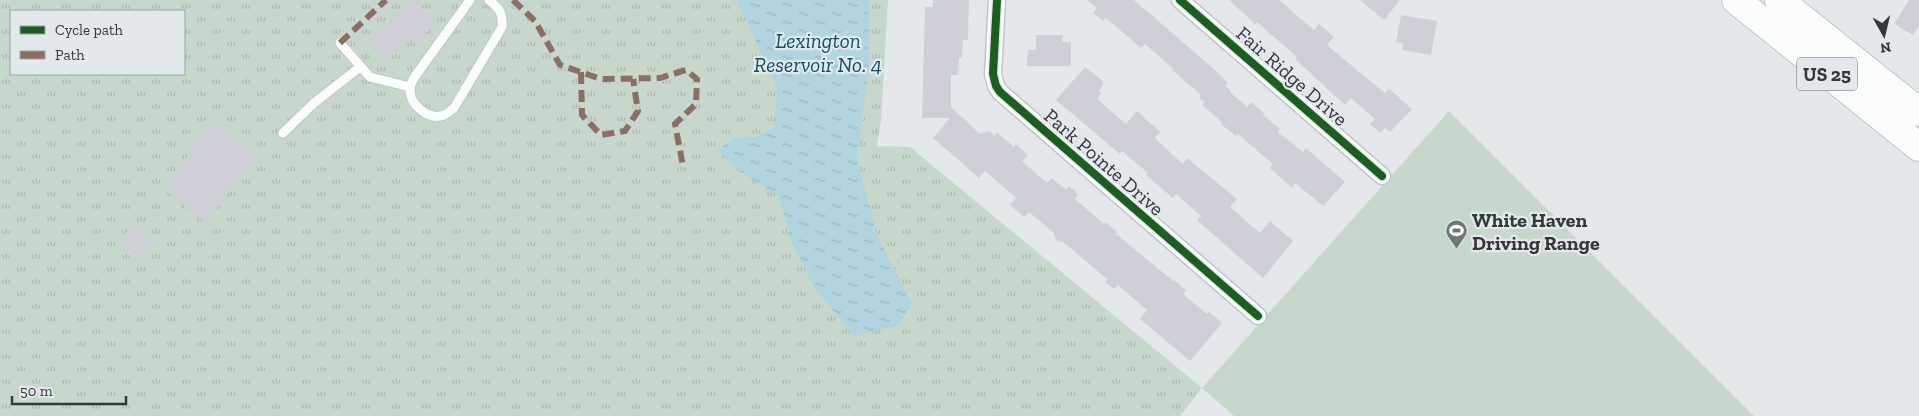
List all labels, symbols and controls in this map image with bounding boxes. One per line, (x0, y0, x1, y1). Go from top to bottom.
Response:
legend (10, 10, 185, 75)
north arrow (1859, 10, 1909, 60)
text: Cycle path (55, 21, 124, 39)
street label: Fair Ridge Drive (1231, 21, 1353, 131)
water label: Lexington Reservoir No. 4 (754, 28, 882, 77)
text: N (1879, 38, 1892, 57)
text: Path (55, 46, 85, 64)
road number: US 25 (1797, 58, 1857, 90)
street label: Park Pointe Drive (1039, 103, 1169, 221)
place label: White Haven Driving Range (1472, 208, 1600, 255)
sports icon: White Haven Driving Range (1444, 219, 1468, 250)
scale bar (12, 374, 126, 406)
text: 50 m (20, 382, 53, 400)

